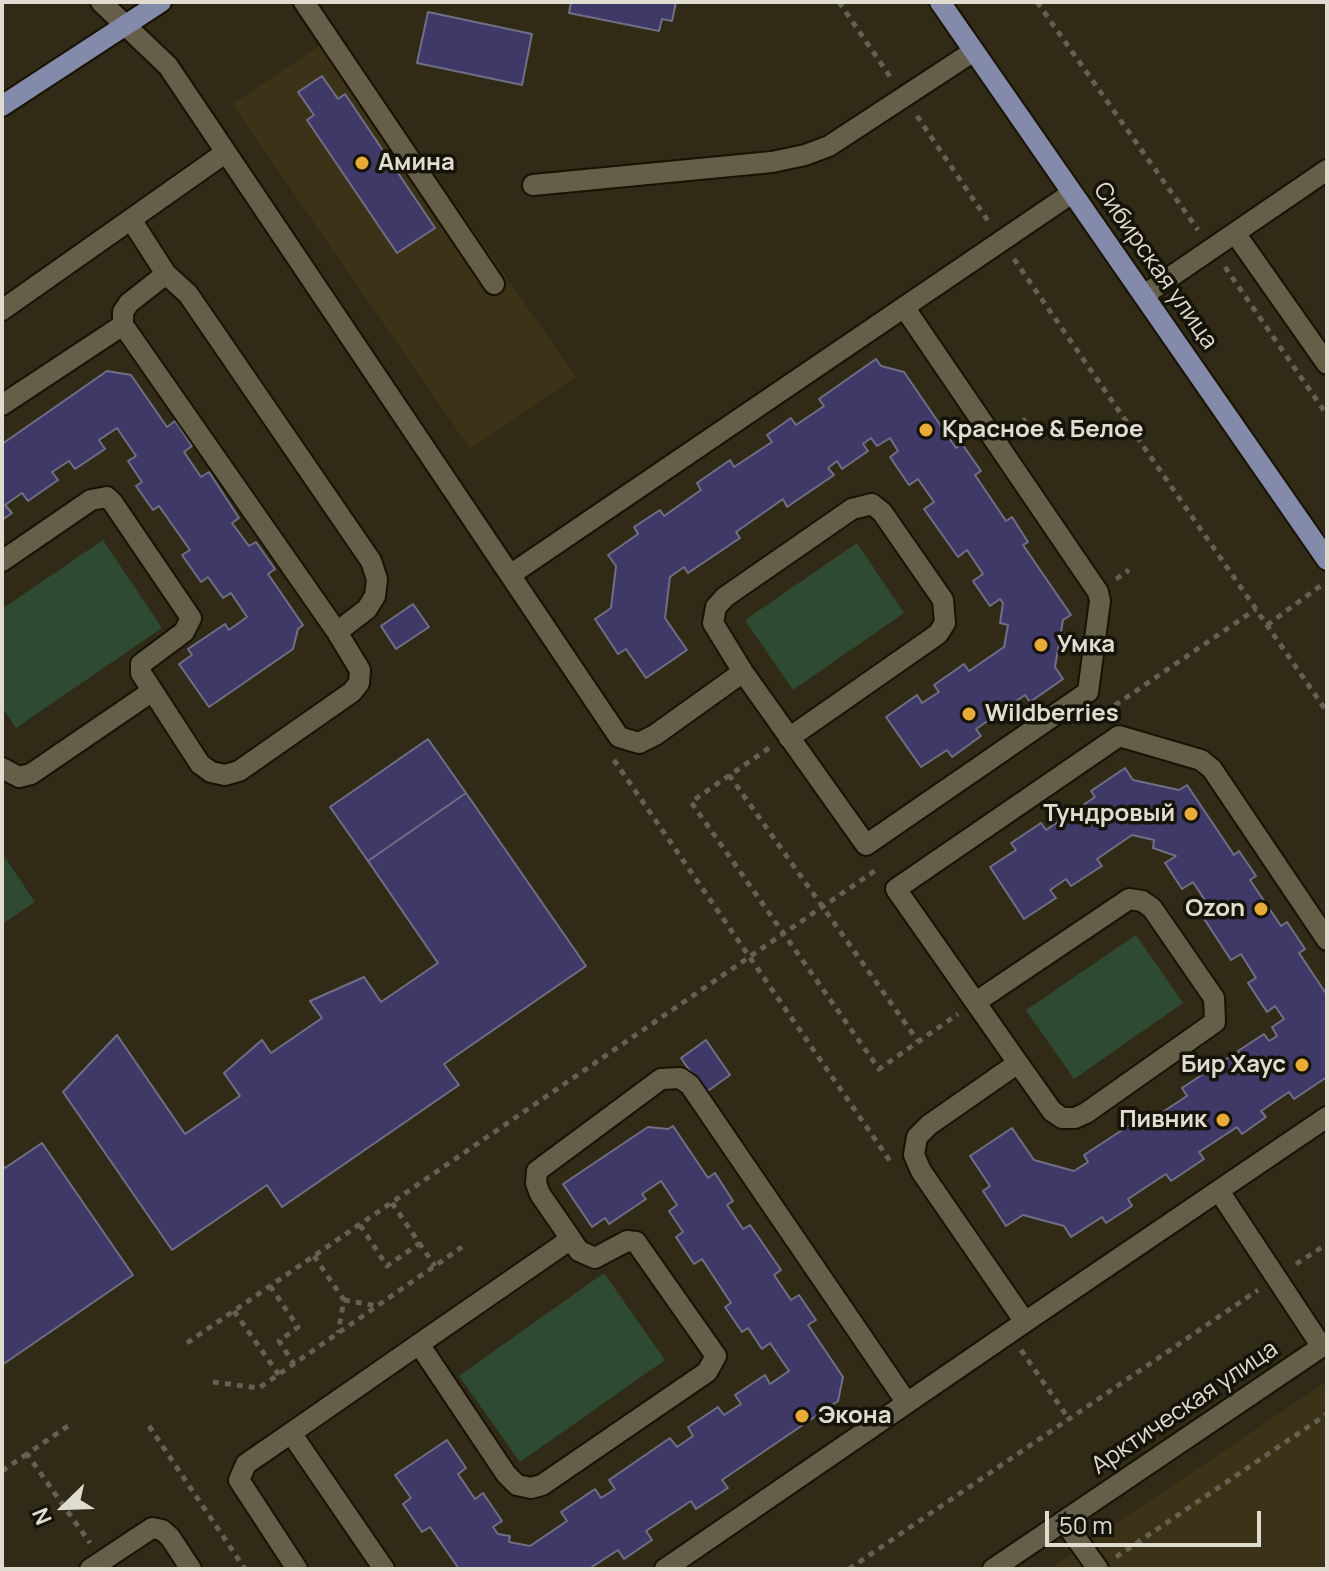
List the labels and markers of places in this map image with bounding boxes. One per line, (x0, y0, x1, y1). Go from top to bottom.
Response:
place label: Амина (378, 149, 455, 177)
marker: Амина (353, 154, 371, 172)
place label: Красное & Белое (942, 416, 1143, 444)
marker: Красное & Белое (917, 421, 935, 439)
place label: Умка (1057, 631, 1115, 659)
marker: Умка (1032, 636, 1050, 654)
place label: Wildberries (985, 700, 1119, 728)
marker: Wildberries (960, 705, 978, 723)
place label: Тундровый (1043, 800, 1175, 828)
marker: Тундровый (1182, 805, 1200, 823)
place label: Ozon (1185, 895, 1245, 923)
marker: Ozon (1252, 900, 1270, 918)
place label: Бир Хаус (1181, 1051, 1286, 1079)
marker: Бир Хаус (1293, 1056, 1311, 1074)
place label: Пивник (1119, 1106, 1207, 1134)
marker: Пивник (1214, 1111, 1232, 1129)
place label: Экона (818, 1402, 892, 1430)
marker: Экона (793, 1407, 811, 1425)

